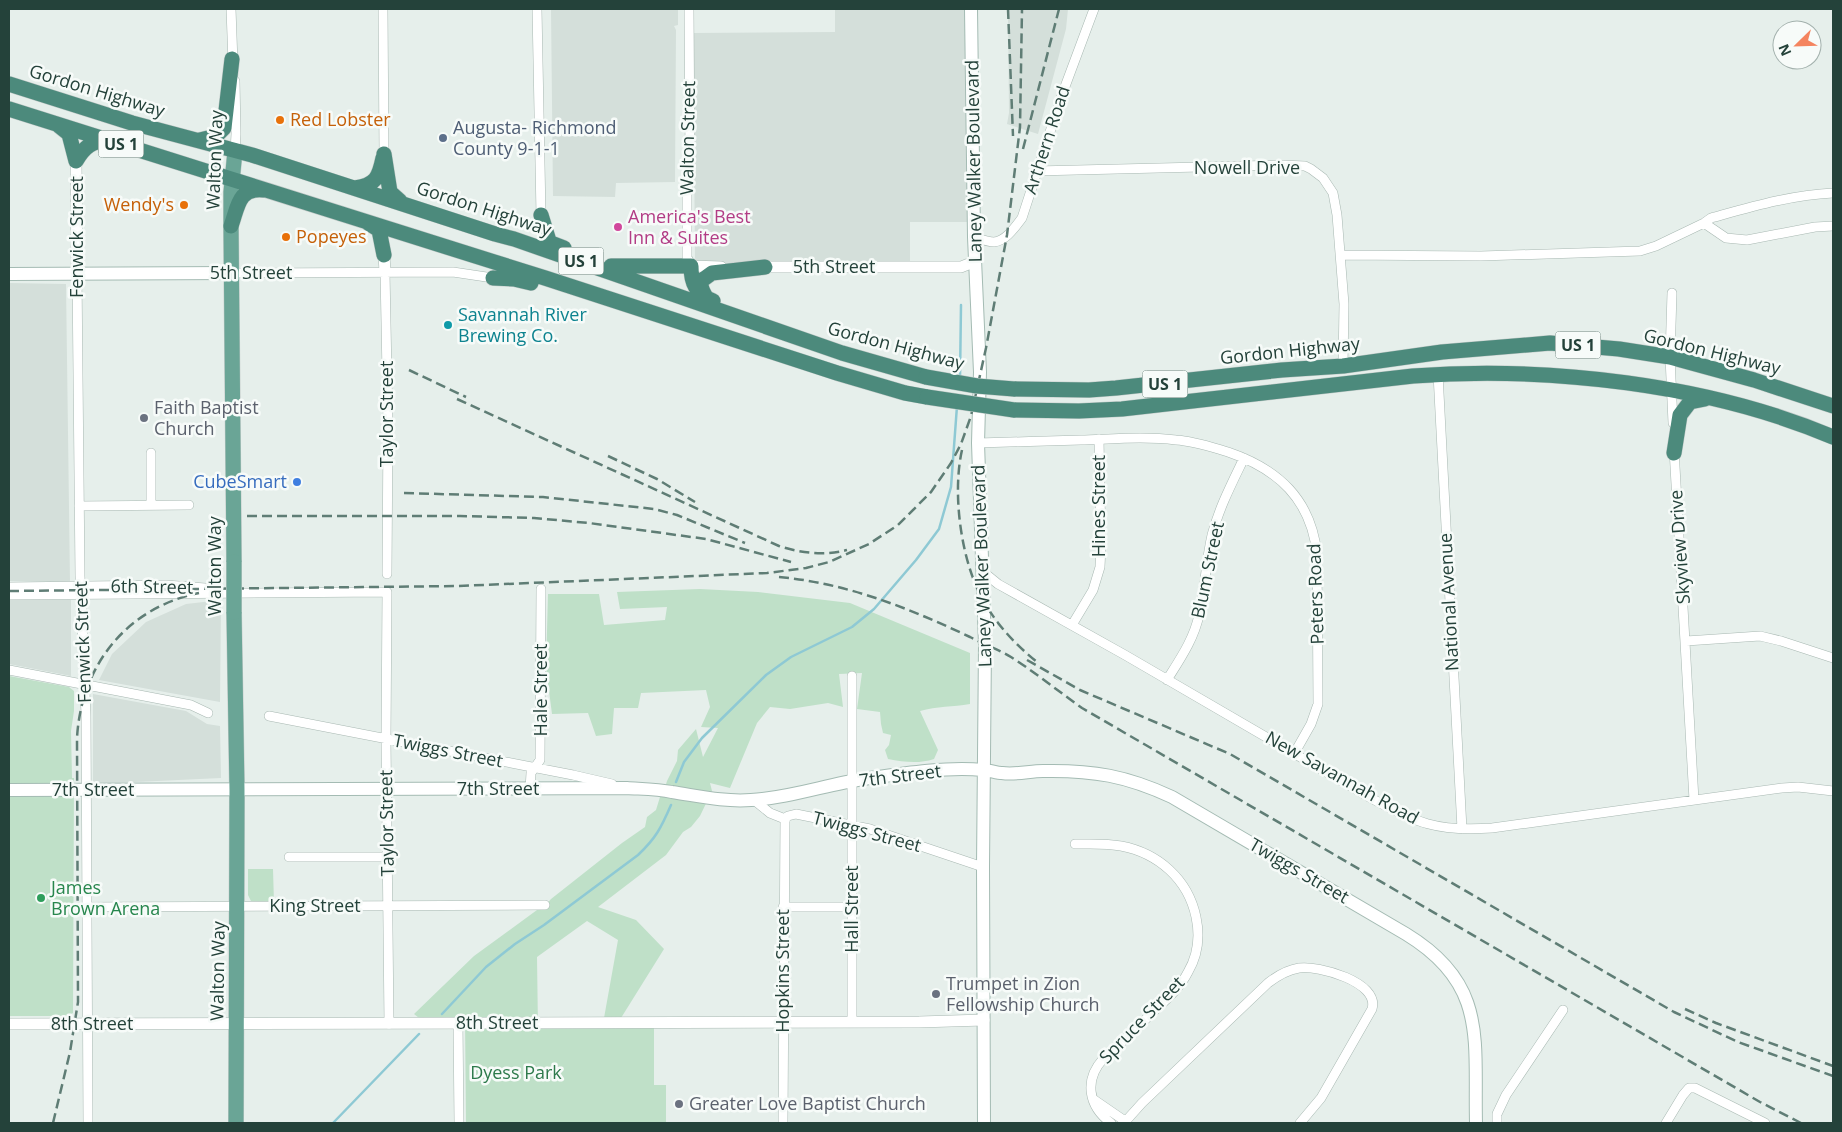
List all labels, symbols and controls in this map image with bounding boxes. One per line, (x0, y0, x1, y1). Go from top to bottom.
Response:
north arrow (1772, 20, 1822, 70)
text: N (1774, 41, 1796, 59)
street label: Gordon Highway (27, 58, 169, 122)
street label: Laney Walker Boulevard (959, 60, 987, 262)
street label: Walton Street (674, 81, 700, 195)
street label: Arthern Road (1017, 83, 1075, 197)
place label: Red Lobster (290, 107, 391, 131)
street label: Walton Way (200, 109, 228, 210)
marker: Red Lobster (274, 114, 286, 126)
place label: Augusta- Richmond County 9-1-1 (453, 115, 617, 160)
road number: US 1 (98, 130, 144, 158)
marker: Augusta- Richmond County 9-1-1 (437, 132, 449, 144)
street label: Nowell Drive (1194, 155, 1300, 179)
street label: Gordon Highway (414, 175, 556, 241)
street label: Fenwick Street (64, 176, 88, 298)
place label: Wendy's (104, 192, 174, 216)
marker: Wendy's (178, 199, 190, 211)
place label: America's Best Inn & Suites (628, 204, 751, 249)
marker: America's Best Inn & Suites (612, 221, 624, 233)
place label: Popeyes (296, 224, 366, 248)
marker: Popeyes (280, 231, 292, 243)
road number: US 1 (558, 248, 604, 274)
street label: 5th Street (793, 254, 875, 278)
street label: 5th Street (210, 260, 292, 284)
place label: Savannah River Brewing Co. (458, 302, 587, 347)
street label: Gordon Highway (825, 315, 968, 375)
marker: Savannah River Brewing Co. (442, 319, 454, 331)
street label: Gordon Highway (1641, 322, 1784, 380)
street label: Gordon Highway (1219, 331, 1362, 369)
road number: US 1 (1556, 332, 1600, 358)
street label: Taylor Street (374, 361, 398, 467)
road number: US 1 (1142, 370, 1188, 398)
place label: Faith Baptist Church (154, 395, 259, 440)
marker: Faith Baptist Church (138, 412, 150, 424)
street label: Hines Street (1086, 455, 1110, 557)
street label: Laney Walker Boulevard (965, 464, 997, 668)
place label: CubeSmart (193, 469, 287, 493)
marker: CubeSmart (291, 476, 303, 488)
street label: Skyview Drive (1663, 489, 1695, 605)
street label: Walton Way (202, 515, 226, 616)
street label: Blum Street (1185, 519, 1229, 621)
street label: National Avenue (1432, 532, 1464, 672)
street label: Peters Road (1301, 543, 1329, 645)
street label: 6th Street (110, 573, 194, 599)
street label: Fenwick Street (68, 581, 96, 703)
street label: Hale Street (528, 644, 552, 736)
street label: New Savannah Road (1261, 725, 1423, 829)
street label: Twiggs Street (391, 728, 505, 772)
street label: 7th Street (857, 758, 942, 792)
street label: Taylor Street (373, 770, 399, 877)
street label: 7th Street (457, 776, 539, 800)
street label: 7th Street (52, 777, 134, 801)
street label: Twiggs Street (810, 805, 924, 857)
street label: Twiggs Street (1245, 832, 1354, 908)
street label: Hall Street (839, 865, 863, 953)
place label: James Brown Arena (49, 875, 160, 920)
marker: James Brown Arena (35, 892, 47, 904)
street label: King Street (269, 893, 361, 917)
street label: Hopkins Street (770, 909, 794, 1033)
street label: Walton Way (204, 920, 230, 1021)
street label: Spruce Street (1093, 970, 1189, 1068)
place label: Trumpet in Zion Fellowship Church (946, 971, 1100, 1016)
marker: Trumpet in Zion Fellowship Church (930, 988, 942, 1000)
street label: 8th Street (456, 1010, 538, 1034)
street label: 8th Street (51, 1011, 133, 1035)
park label: Dyess Park (470, 1060, 562, 1084)
place label: Greater Love Baptist Church (689, 1091, 926, 1115)
marker: Greater Love Baptist Church (673, 1098, 685, 1110)

